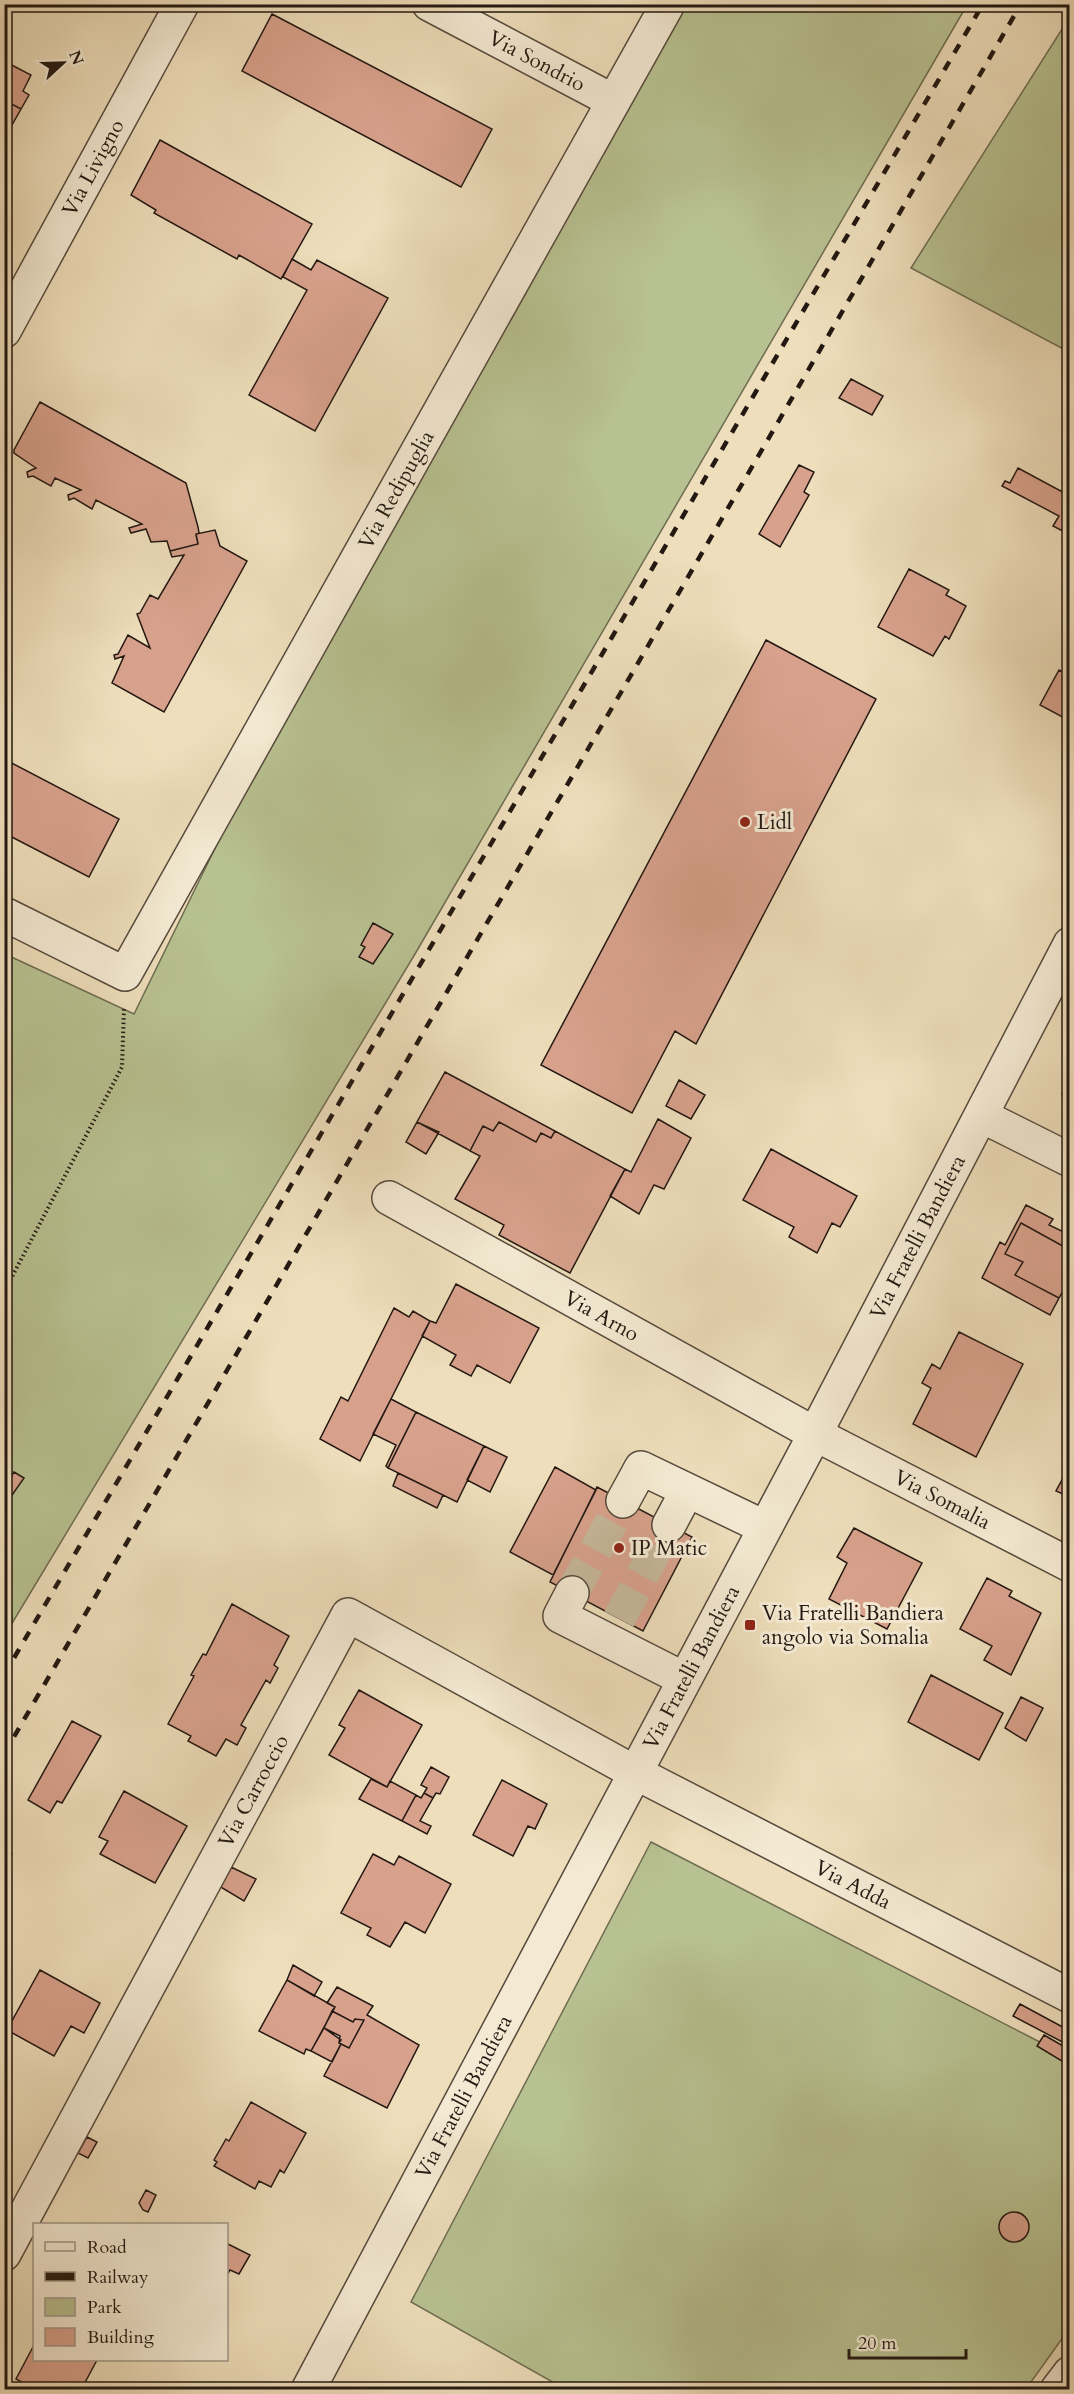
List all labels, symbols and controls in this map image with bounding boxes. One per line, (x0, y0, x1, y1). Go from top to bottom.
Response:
street label: Via Sondrio (483, 24, 590, 99)
north arrow (33, 33, 93, 93)
text: N (63, 47, 89, 68)
street label: Via Livigno (55, 114, 132, 221)
street label: Via Redipuglia (352, 425, 441, 555)
place label: Lidl (757, 808, 792, 837)
marker: Lidl (738, 815, 752, 829)
street label: Via Fratelli Bandiera (863, 1150, 973, 1325)
street label: Via Arno (558, 1284, 644, 1349)
street label: Via Somalia (889, 1463, 995, 1537)
place label: IP Matic (631, 1534, 707, 1563)
marker: IP Matic (612, 1541, 626, 1555)
street label: Via Fratelli Bandiera (636, 1580, 747, 1755)
place label: Via Fratelli Bandiera angolo via Somalia (762, 1599, 944, 1652)
marker: Via Fratelli Bandiera angolo via Somalia (743, 1618, 757, 1632)
street label: Via Carroccio (212, 1729, 296, 1853)
street label: Via Adda (809, 1853, 896, 1917)
street label: Via Fratelli Bandiera (409, 2010, 519, 2184)
legend (33, 2223, 228, 2361)
text: Road (87, 2235, 127, 2260)
text: Railway (87, 2265, 149, 2290)
text: Park (87, 2295, 122, 2320)
scale bar (849, 2322, 966, 2360)
text: Building (87, 2325, 155, 2350)
text: 20 m (858, 2331, 897, 2356)

